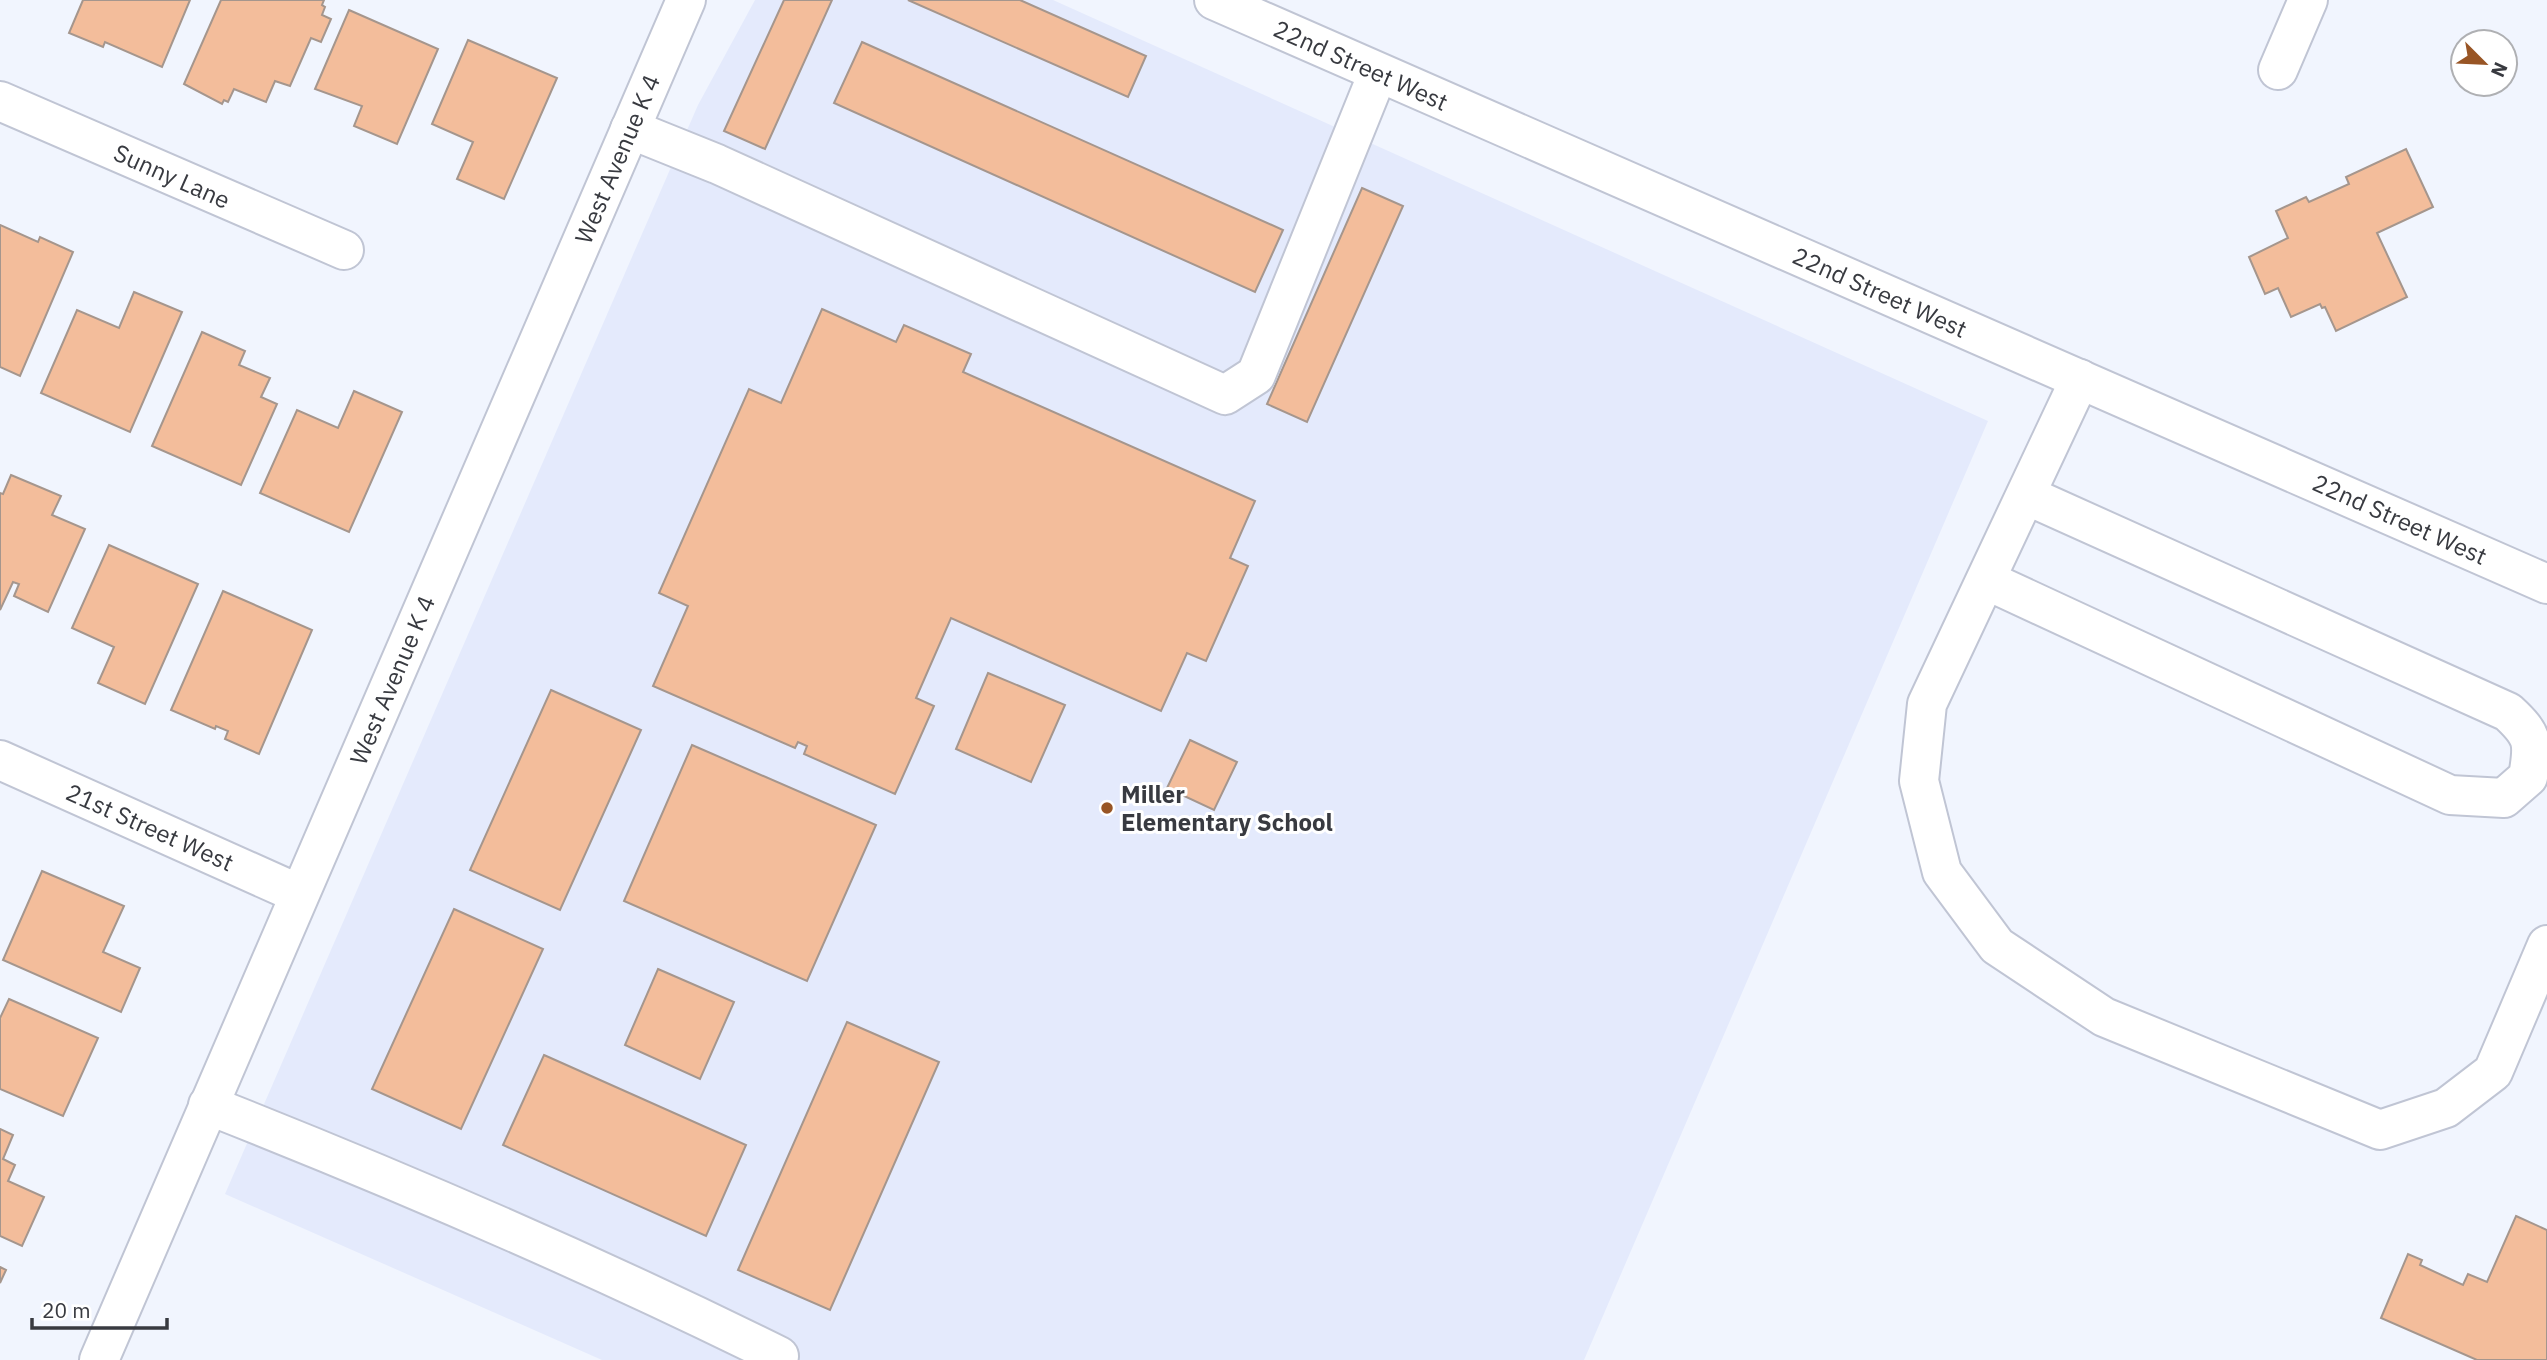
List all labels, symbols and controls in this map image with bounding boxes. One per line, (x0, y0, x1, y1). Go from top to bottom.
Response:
street label: 22nd Street West (1269, 12, 1453, 118)
north arrow (2449, 28, 2519, 98)
text: N (2486, 59, 2513, 81)
street label: West Avenue K 4 (567, 69, 667, 249)
street label: Sunny Lane (109, 136, 235, 216)
street label: 22nd Street West (1788, 239, 1972, 345)
street label: 22nd Street West (2308, 466, 2492, 572)
street label: West Avenue K 4 (342, 590, 442, 770)
street label: 21st Street West (61, 776, 239, 878)
place label: Miller Elementary School (1121, 778, 1333, 838)
marker: Miller Elementary School (1099, 800, 1115, 816)
scale bar (32, 1286, 166, 1330)
text: 20 m (42, 1296, 91, 1324)

